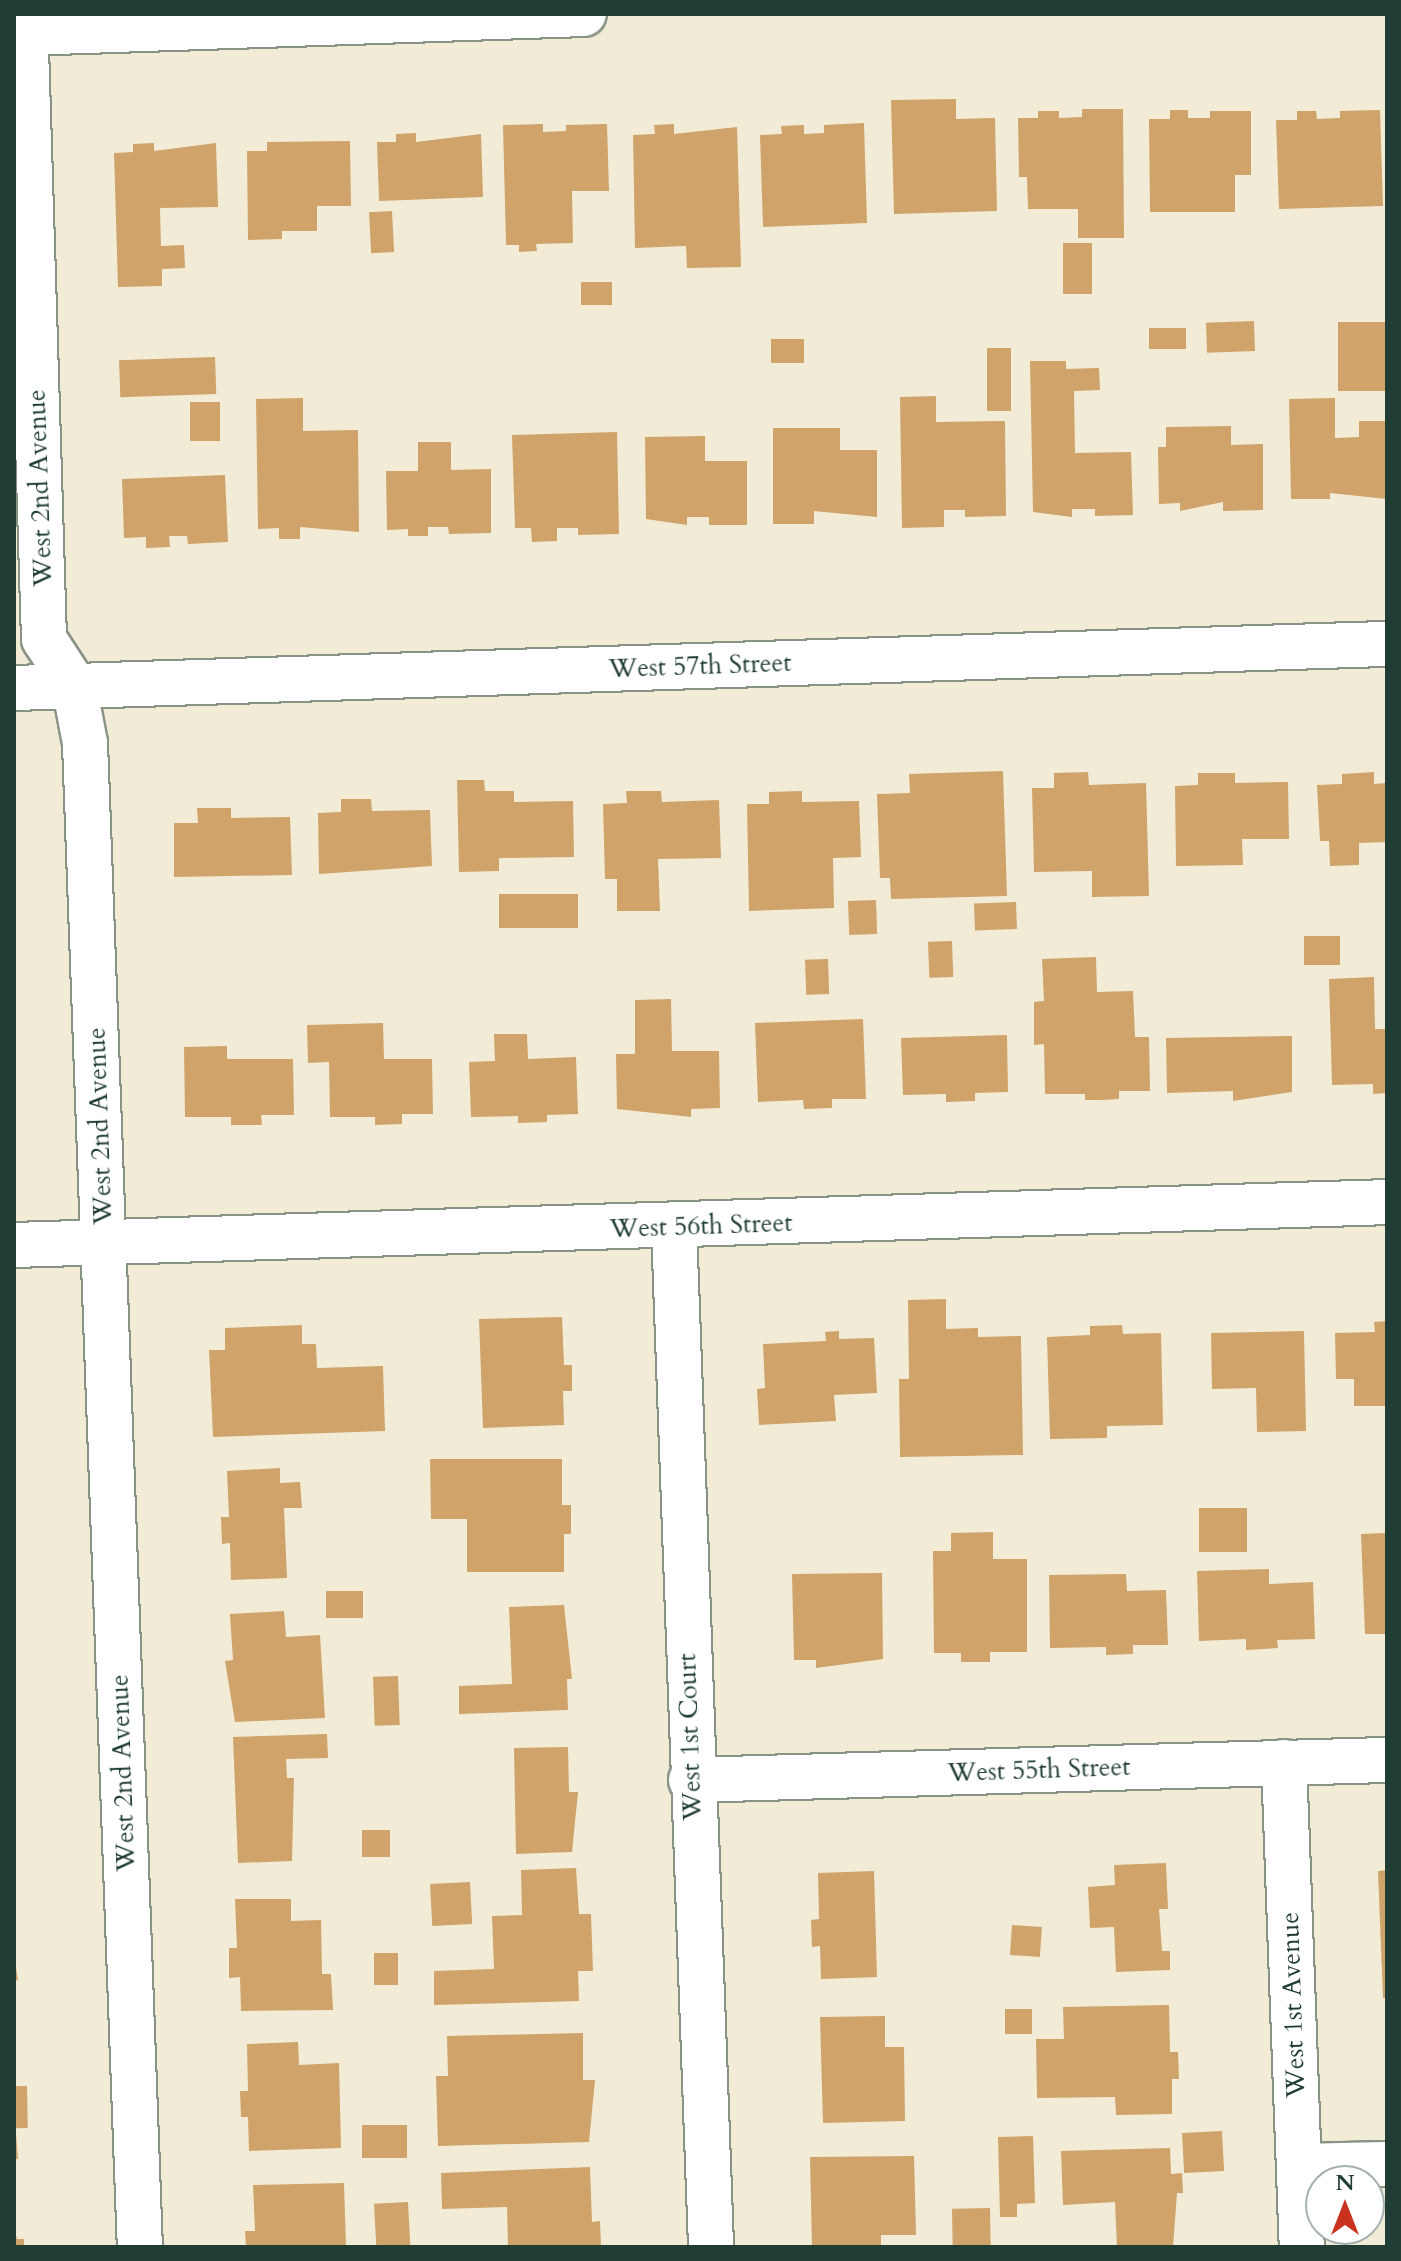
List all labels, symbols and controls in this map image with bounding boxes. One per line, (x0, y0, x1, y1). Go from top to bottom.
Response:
street label: West 2nd Avenue (21, 389, 59, 587)
street label: West 57th Street (608, 647, 792, 685)
street label: West 2nd Avenue (81, 1027, 119, 1225)
street label: West 56th Street (609, 1207, 793, 1245)
street label: West 1st Court (671, 1653, 709, 1821)
street label: West 2nd Avenue (104, 1674, 142, 1872)
street label: West 55th Street (947, 1751, 1131, 1789)
street label: West 1st Avenue (1274, 1912, 1312, 2098)
north arrow (1305, 2165, 1385, 2245)
text: N (1335, 2168, 1355, 2198)

